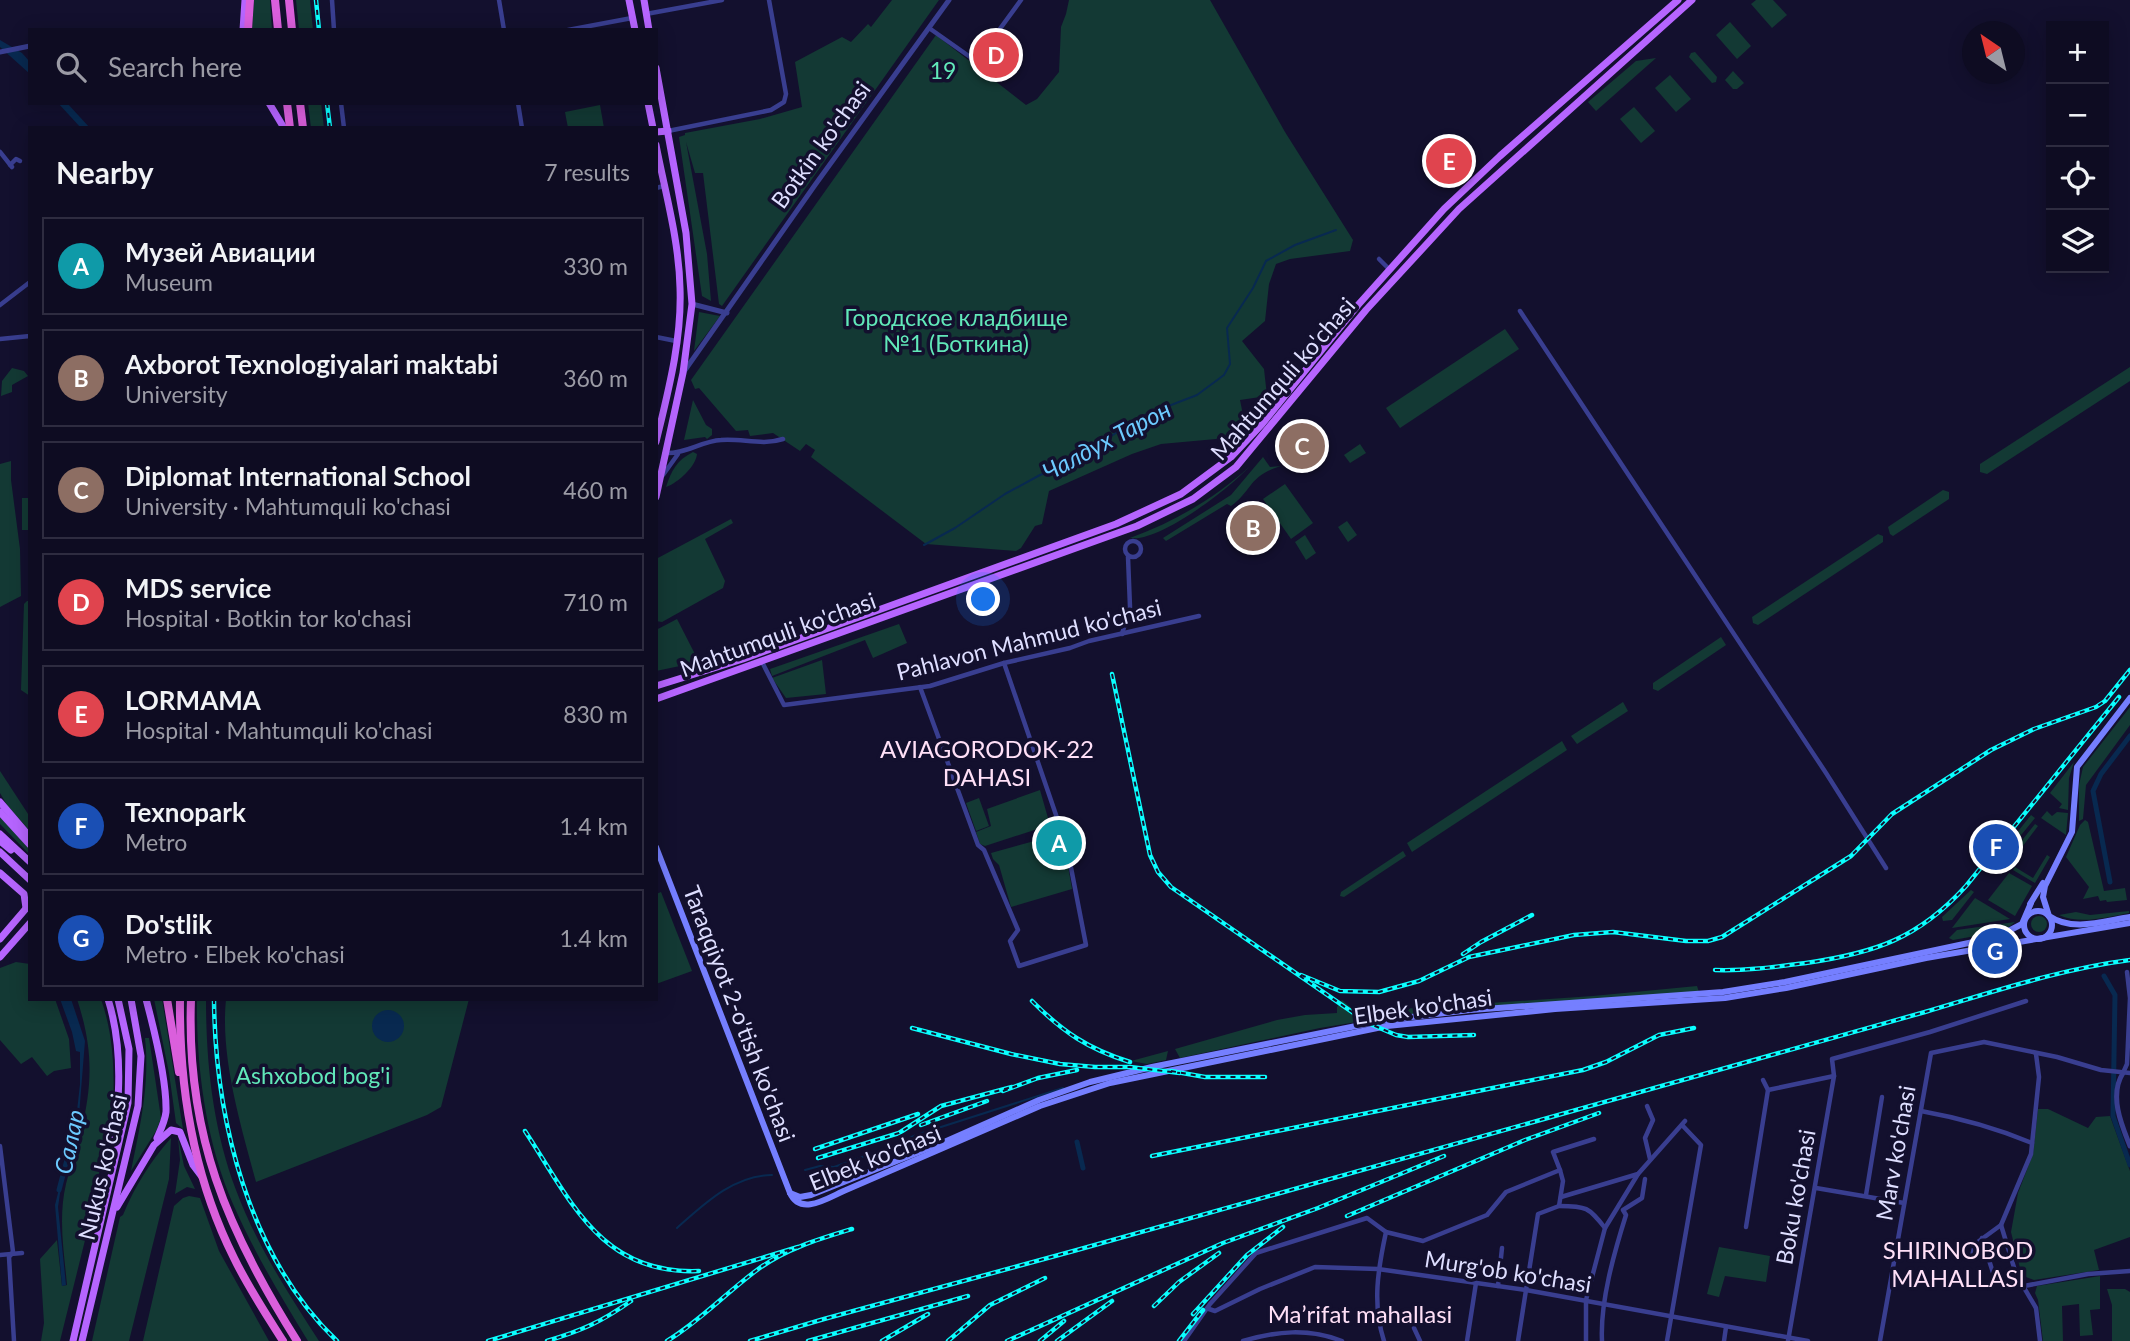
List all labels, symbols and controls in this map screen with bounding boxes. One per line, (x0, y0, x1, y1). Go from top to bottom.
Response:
north arrow (1962, 21, 2025, 84)
map controls (2046, 21, 2109, 273)
button: + (2046, 21, 2109, 84)
search box (28, 28, 658, 105)
pin: D (973, 29, 1019, 81)
icon: search (52, 48, 90, 86)
text: Search here (108, 51, 242, 83)
park label: 19 (930, 56, 956, 84)
street label: Botkin ko'chasi (765, 75, 876, 213)
button: − (2046, 84, 2109, 147)
pin: E (1426, 135, 1472, 187)
button: locate (2046, 147, 2109, 210)
text: Nearby (56, 154, 154, 190)
text: 7 results (544, 158, 630, 186)
button: layers (2046, 210, 2109, 273)
text: Музей Авиации (125, 236, 316, 268)
text: A (73, 252, 89, 280)
text: 330 m (563, 252, 628, 280)
text: Museum (125, 268, 213, 296)
street label: Mahtumquli ko'chasi (1204, 291, 1360, 465)
park label: Городское кладбище №1 (Боткина) (844, 303, 1068, 357)
text: Axborot Texnologiyalari maktabi (125, 348, 498, 380)
text: B (73, 364, 89, 392)
text: 360 m (563, 364, 628, 392)
text: University (125, 380, 228, 408)
water label: Чалдух Тарон (1037, 394, 1175, 486)
pin: C (1279, 420, 1325, 472)
text: Diplomat International School (125, 460, 471, 492)
text: C (73, 476, 89, 504)
text: 460 m (563, 476, 628, 504)
text: University · Mahtumquli ko'chasi (125, 492, 451, 520)
pin: B (1230, 502, 1276, 554)
text: MDS service (125, 572, 271, 604)
your location (966, 582, 1000, 616)
street label: Mahtumquli ko'chasi (676, 586, 879, 682)
text: D (72, 588, 90, 616)
text: 710 m (563, 588, 628, 616)
street label: Pahlavon Mahmud ko'chasi (893, 593, 1164, 686)
text: Hospital · Botkin tor ko'chasi (125, 604, 412, 632)
text: LORMAMA (125, 684, 261, 716)
text: E (74, 700, 88, 728)
text: 830 m (563, 700, 628, 728)
text: Hospital · Mahtumquli ko'chasi (125, 716, 433, 744)
district label: AVIAGORODOK-22 DAHASI (880, 734, 1094, 791)
text: Texnopark (125, 796, 246, 828)
text: F (74, 812, 88, 840)
text: 1.4 km (559, 812, 628, 840)
pin: A (1036, 817, 1082, 869)
pin: F (1973, 821, 2019, 873)
text: Metro (125, 828, 187, 856)
street label: Taraqqiyot 2-o'tish ko'chasi (678, 882, 802, 1146)
text: Do'stlik (125, 908, 212, 940)
text: G (73, 924, 89, 952)
text: 1.4 km (559, 924, 628, 952)
pin: G (1972, 925, 2018, 977)
text: Metro · Elbek ko'chasi (125, 940, 345, 968)
street label: Elbek ko'chasi (1352, 982, 1494, 1030)
park label: Ashxobod bog'i (235, 1061, 391, 1089)
street label: Marv ko'chasi (1869, 1083, 1921, 1223)
street label: Nukus ko'chasi (72, 1091, 132, 1243)
water label: Салар (48, 1107, 89, 1177)
street label: Elbek ko'chasi (805, 1118, 945, 1196)
street label: Boku ko'chasi (1769, 1127, 1821, 1267)
district label: SHIRINOBOD MAHALLASI (1883, 1235, 2033, 1292)
street label: Murg'ob ko'chasi (1423, 1244, 1594, 1298)
district label: Maʼrifat mahallasi (1268, 1299, 1452, 1328)

